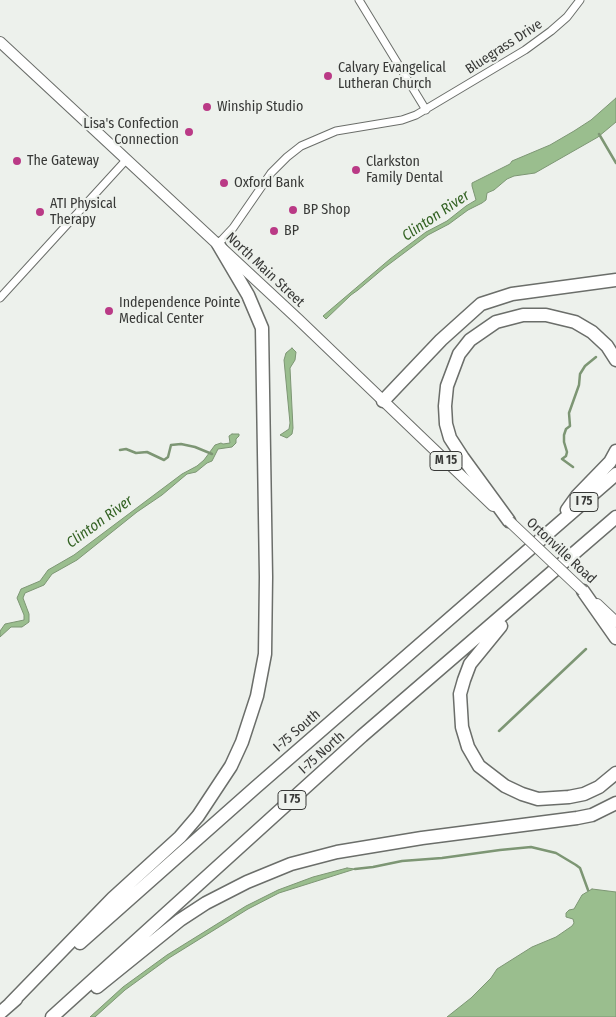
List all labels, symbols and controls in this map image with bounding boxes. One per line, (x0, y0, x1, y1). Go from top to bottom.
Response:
street label: Bluegrass Drive (462, 16, 546, 78)
place label: Calvary Evangelical Lutheran Church (338, 60, 446, 92)
marker: Calvary Evangelical Lutheran Church (322, 70, 334, 82)
place label: Winship Studio (217, 99, 303, 115)
marker: Winship Studio (201, 101, 213, 113)
place label: Lisa's Confection Connection (83, 116, 179, 148)
marker: Lisa's Confection Connection (183, 126, 195, 138)
place label: The Gateway (27, 153, 99, 169)
place label: Clarkston Family Dental (366, 154, 443, 186)
marker: The Gateway (11, 155, 23, 167)
marker: Clarkston Family Dental (350, 164, 362, 176)
place label: Oxford Bank (234, 175, 304, 191)
marker: Oxford Bank (218, 177, 230, 189)
water label: Clinton River (399, 187, 473, 245)
place label: ATI Physical Therapy (50, 196, 116, 228)
place label: BP Shop (303, 202, 350, 218)
marker: BP Shop (287, 204, 299, 216)
marker: ATI Physical Therapy (34, 206, 46, 218)
place label: BP (284, 223, 299, 239)
marker: BP (268, 225, 280, 237)
street label: North Main Street (222, 229, 308, 311)
place label: Independence Pointe Medical Center (119, 295, 240, 328)
marker: Independence Pointe Medical Center (103, 305, 115, 317)
road number: M 15 (430, 452, 462, 471)
water label: Clinton River (63, 492, 137, 552)
road number: I 75 (570, 492, 598, 512)
street label: Ortonville Road (523, 515, 599, 587)
street label: I-75 South (270, 706, 324, 756)
street label: I-75 North (296, 728, 348, 778)
road number: I 75 (278, 790, 306, 810)

